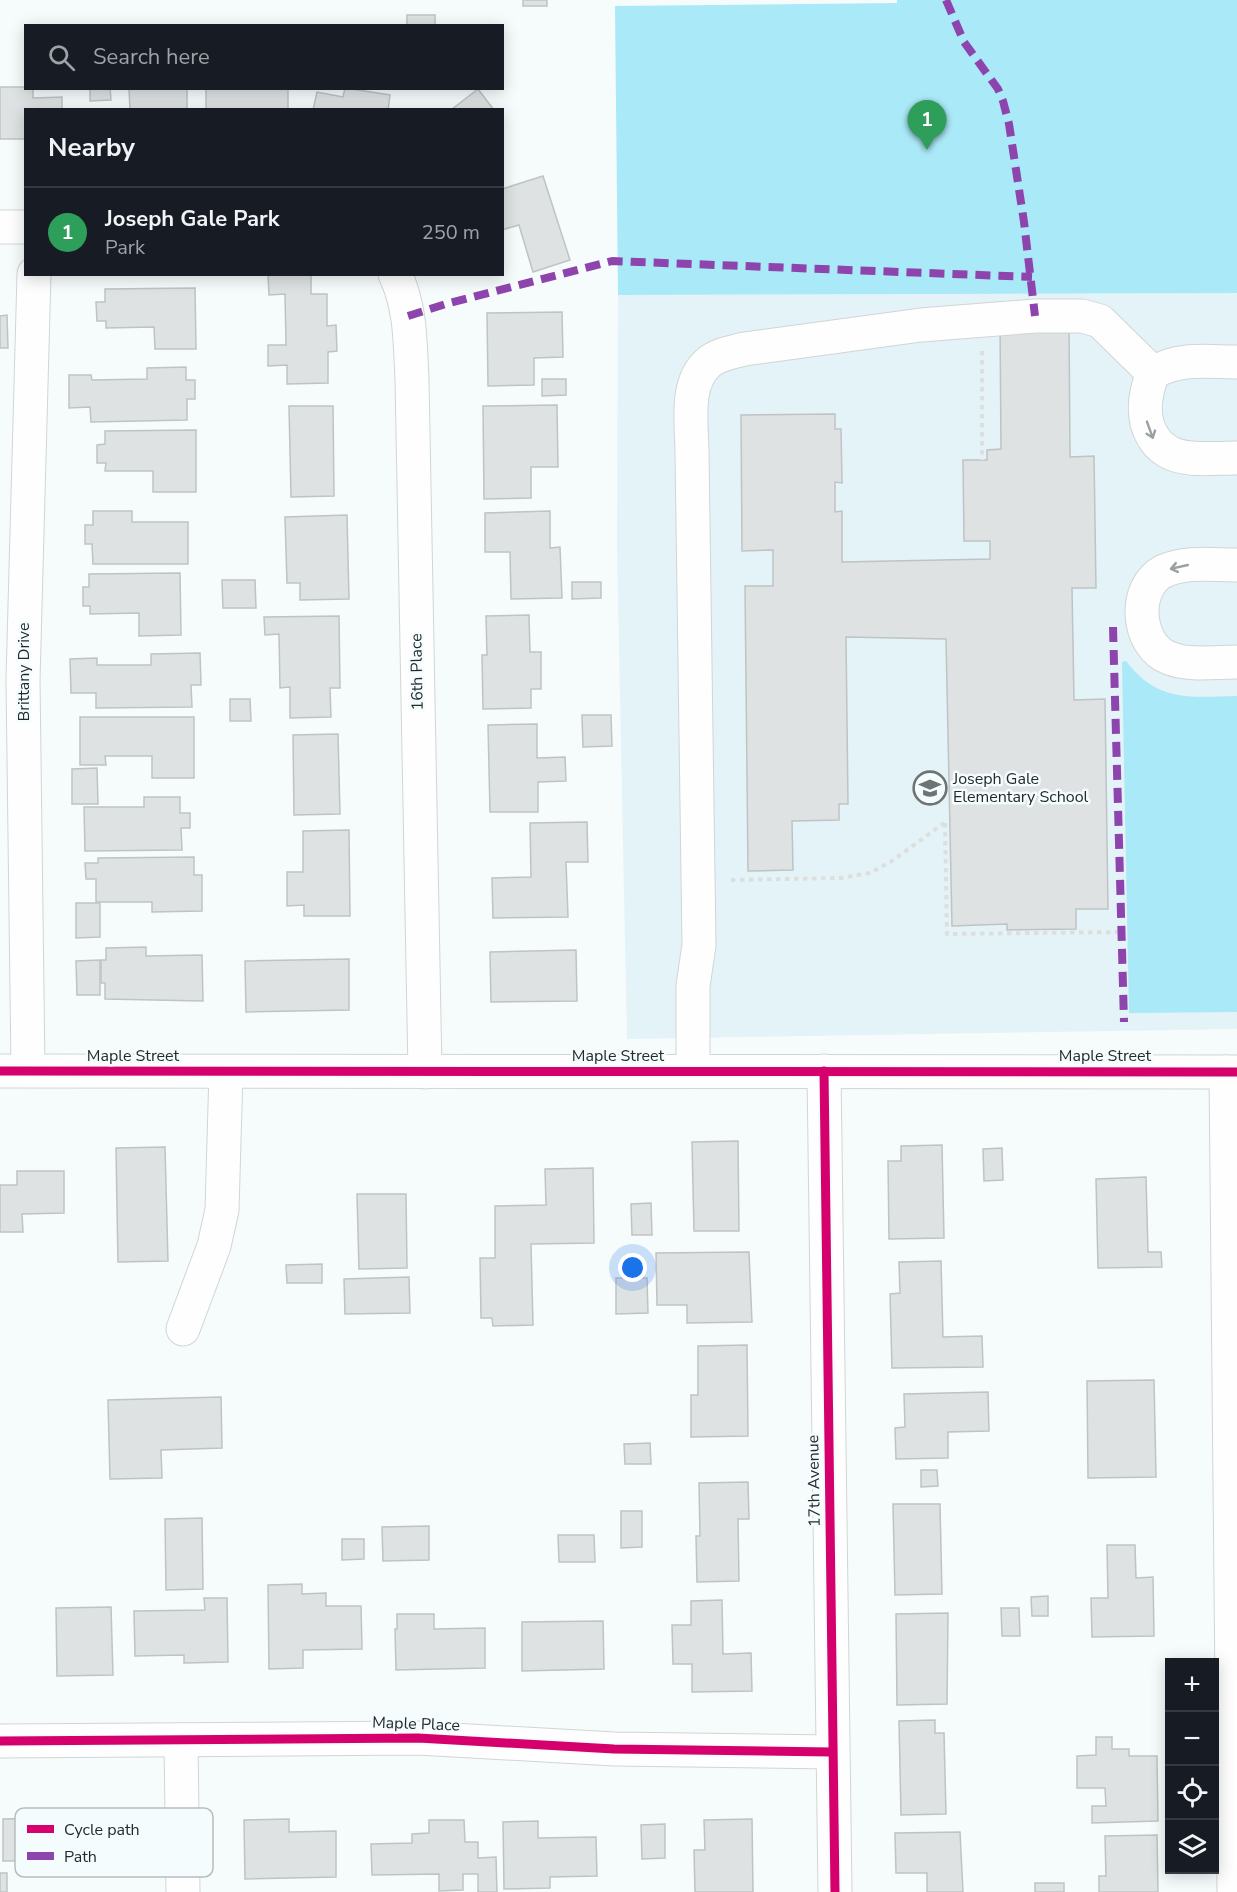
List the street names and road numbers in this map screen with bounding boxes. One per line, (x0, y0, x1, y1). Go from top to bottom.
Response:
street label: Brittany Drive (13, 622, 35, 722)
street label: 16th Place (405, 633, 429, 711)
street label: Maple Street (87, 1045, 180, 1067)
street label: Maple Street (572, 1045, 665, 1067)
street label: Maple Street (1059, 1045, 1152, 1067)
street label: 17th Avenue (802, 1435, 826, 1527)
street label: Maple Place (372, 1711, 460, 1737)

